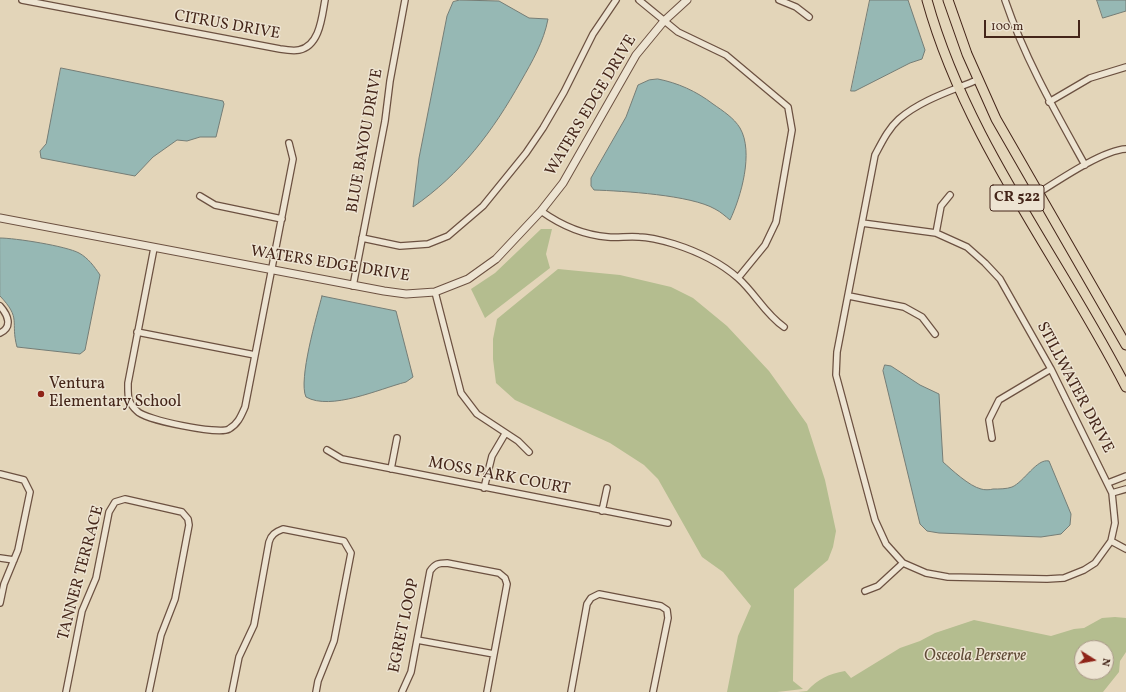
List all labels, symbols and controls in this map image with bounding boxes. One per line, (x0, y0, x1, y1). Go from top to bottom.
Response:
street label: CITRUS DRIVE (173, 7, 281, 45)
scale bar (986, 12, 1082, 38)
text: 100 m (991, 19, 1023, 35)
street label: WATERS EDGE DRIVE (542, 32, 642, 180)
street label: BLUE BAYOU DRIVE (344, 67, 388, 215)
road number: CR 522 (990, 185, 1044, 211)
street label: WATERS EDGE DRIVE (249, 243, 411, 287)
street label: STILLWATER DRIVE (1031, 319, 1117, 457)
place label: Ventura Elementary School (49, 375, 181, 413)
marker: Ventura Elementary School (36, 389, 46, 399)
street label: MOSS PARK COURT (426, 454, 572, 500)
street label: TANNER TERRACE (55, 504, 109, 642)
street label: EGRET LOOP (386, 577, 424, 675)
north arrow (1074, 640, 1114, 680)
park label: Osceola Perserve (924, 647, 1026, 667)
text: N (1097, 657, 1113, 668)

